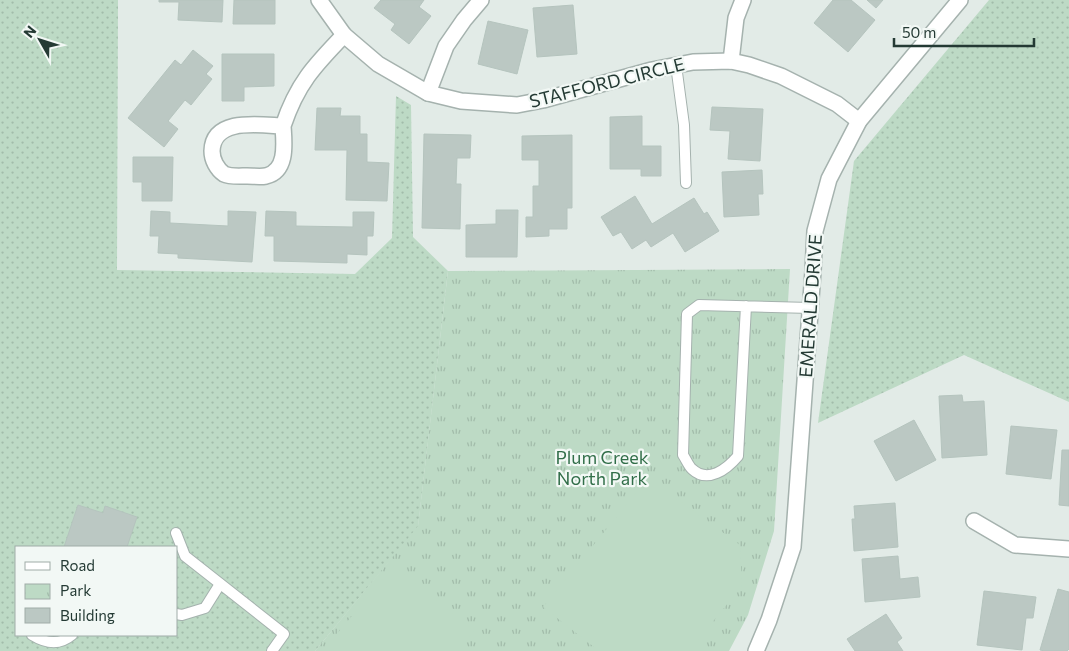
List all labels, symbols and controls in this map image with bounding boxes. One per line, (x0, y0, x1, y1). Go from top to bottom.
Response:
north arrow (15, 15, 65, 65)
scale bar (894, 15, 1034, 47)
text: N (20, 22, 39, 41)
text: 50 m (902, 23, 936, 41)
street label: STAFFORD CIRCLE (527, 52, 687, 112)
street label: EMERALD DRIVE (794, 234, 826, 378)
park label: Plum Creek North Park (555, 446, 649, 489)
legend (15, 546, 178, 636)
text: Road (60, 556, 95, 574)
text: Park (60, 581, 91, 599)
text: Building (60, 606, 115, 624)

